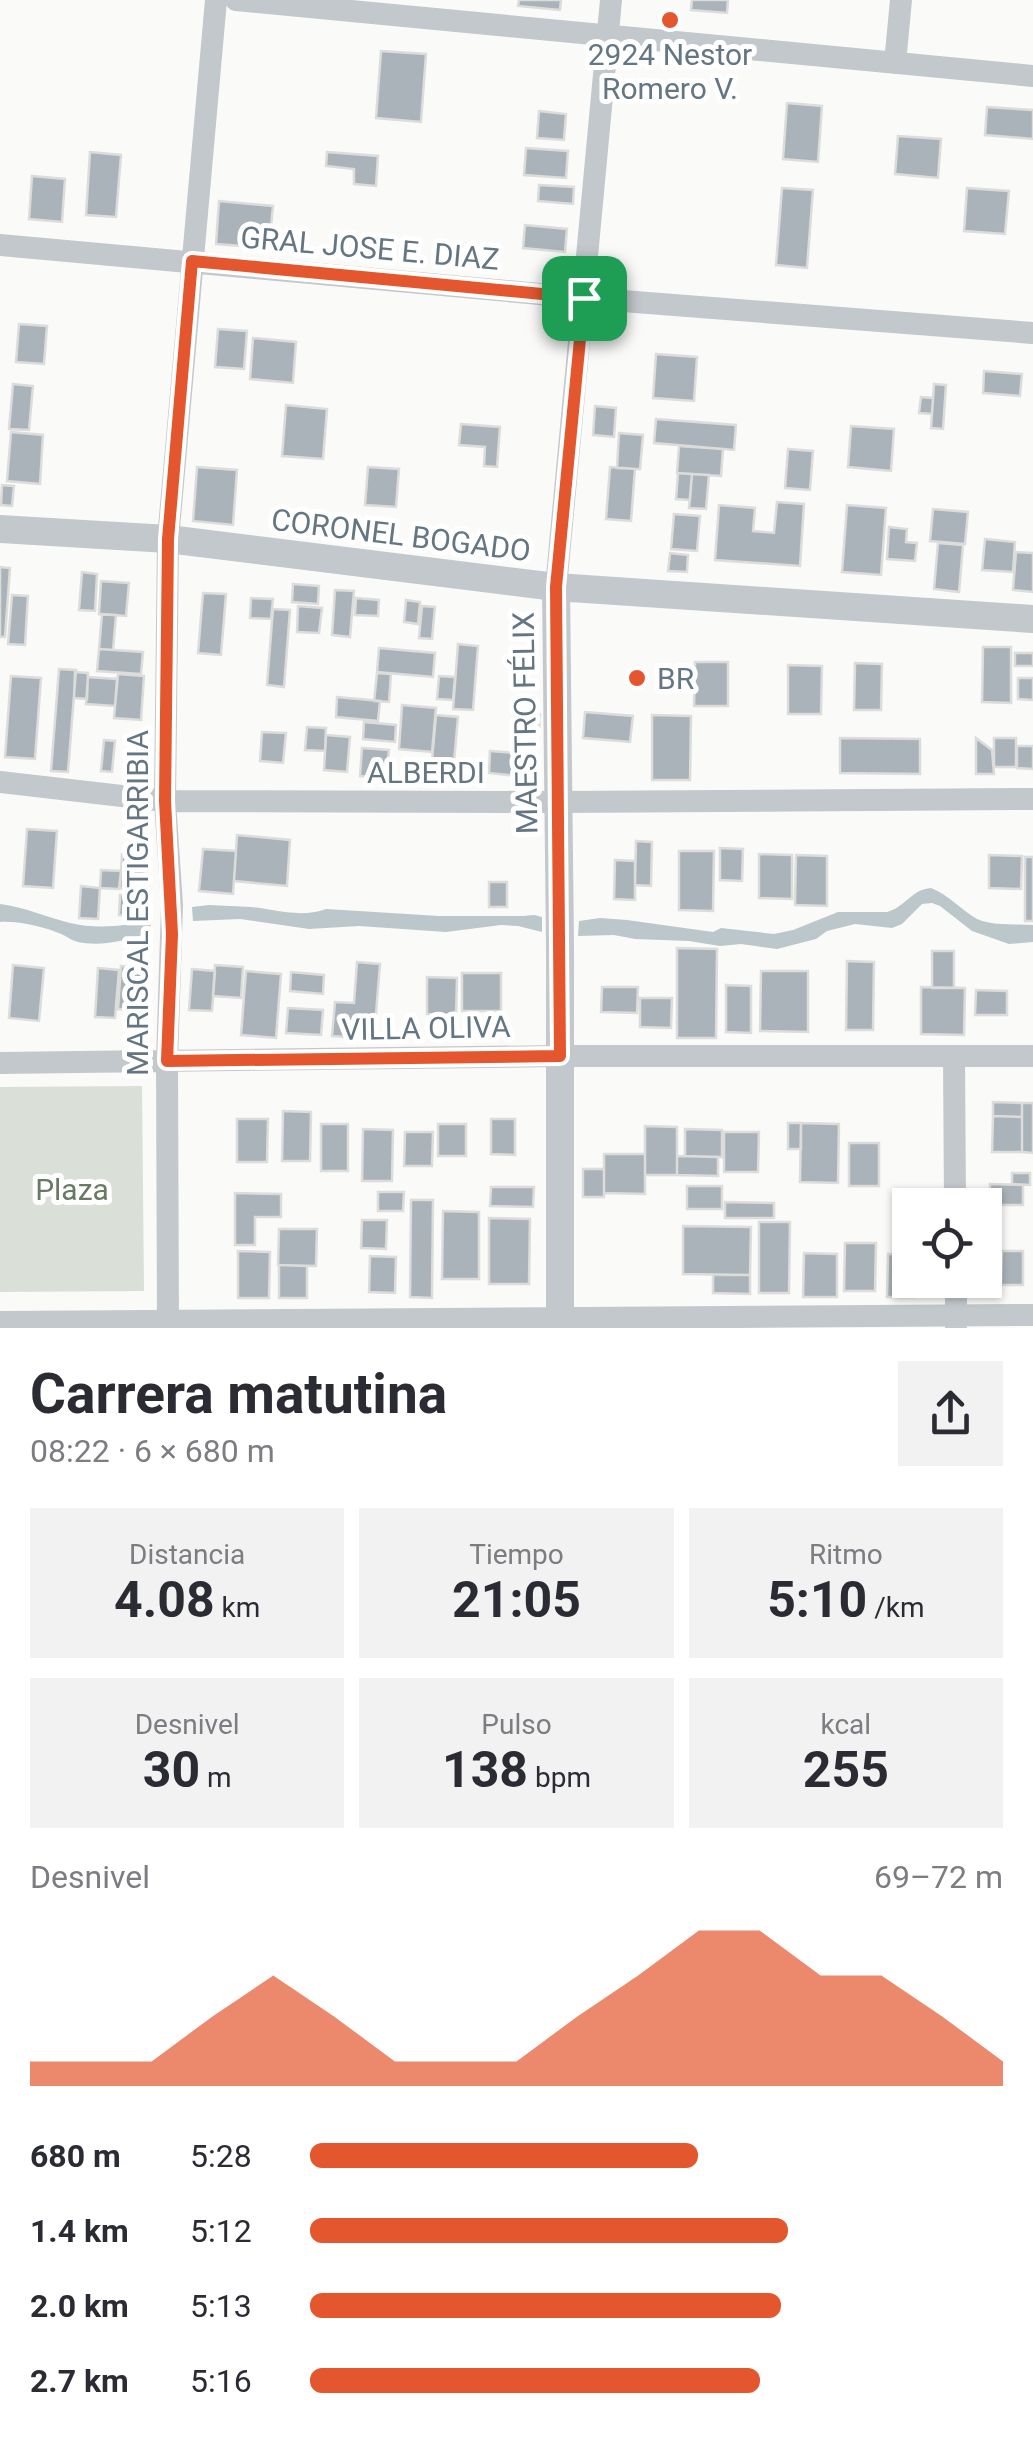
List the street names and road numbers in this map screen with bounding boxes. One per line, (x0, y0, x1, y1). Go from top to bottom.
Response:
street label: GRAL JOSE E. DIAZ (239, 219, 501, 277)
street label: CORONEL BOGADO (269, 502, 533, 568)
street label: MAESTRO FÉLIX (506, 611, 544, 834)
street label: MARISCAL ESTIGARRIBIA (120, 730, 155, 1076)
street label: ALBERDI (367, 755, 485, 790)
street label: VILLA OLIVA (341, 1009, 511, 1047)

